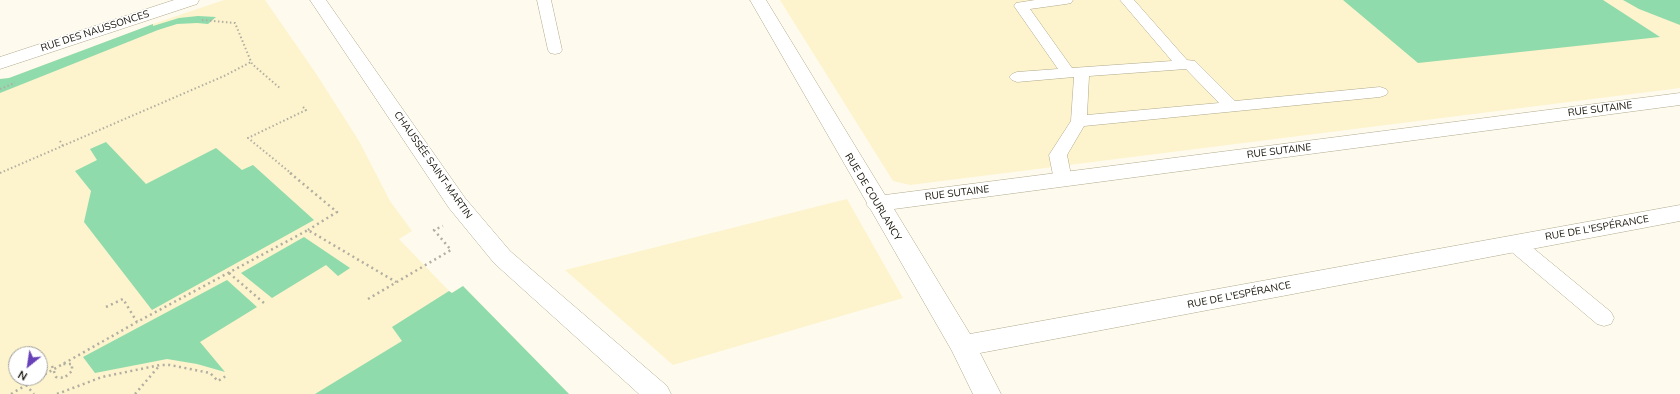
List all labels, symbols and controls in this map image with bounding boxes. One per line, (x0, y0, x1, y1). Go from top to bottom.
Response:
street label: RUE DES NAUSSONCES (39, 8, 151, 54)
street label: RUE SUTAINE (1567, 99, 1633, 119)
street label: CHAUSSÉE SAINT-MARTIN (391, 109, 475, 221)
street label: RUE SUTAINE (1246, 141, 1312, 161)
street label: RUE DE COURLANCY (842, 151, 904, 243)
street label: RUE SUTAINE (924, 183, 990, 203)
street label: RUE DE L'ESPÉRANCE (1544, 213, 1650, 243)
street label: RUE DE L'ESPÉRANCE (1186, 279, 1292, 311)
north arrow (8, 346, 48, 386)
text: N (15, 367, 30, 384)

